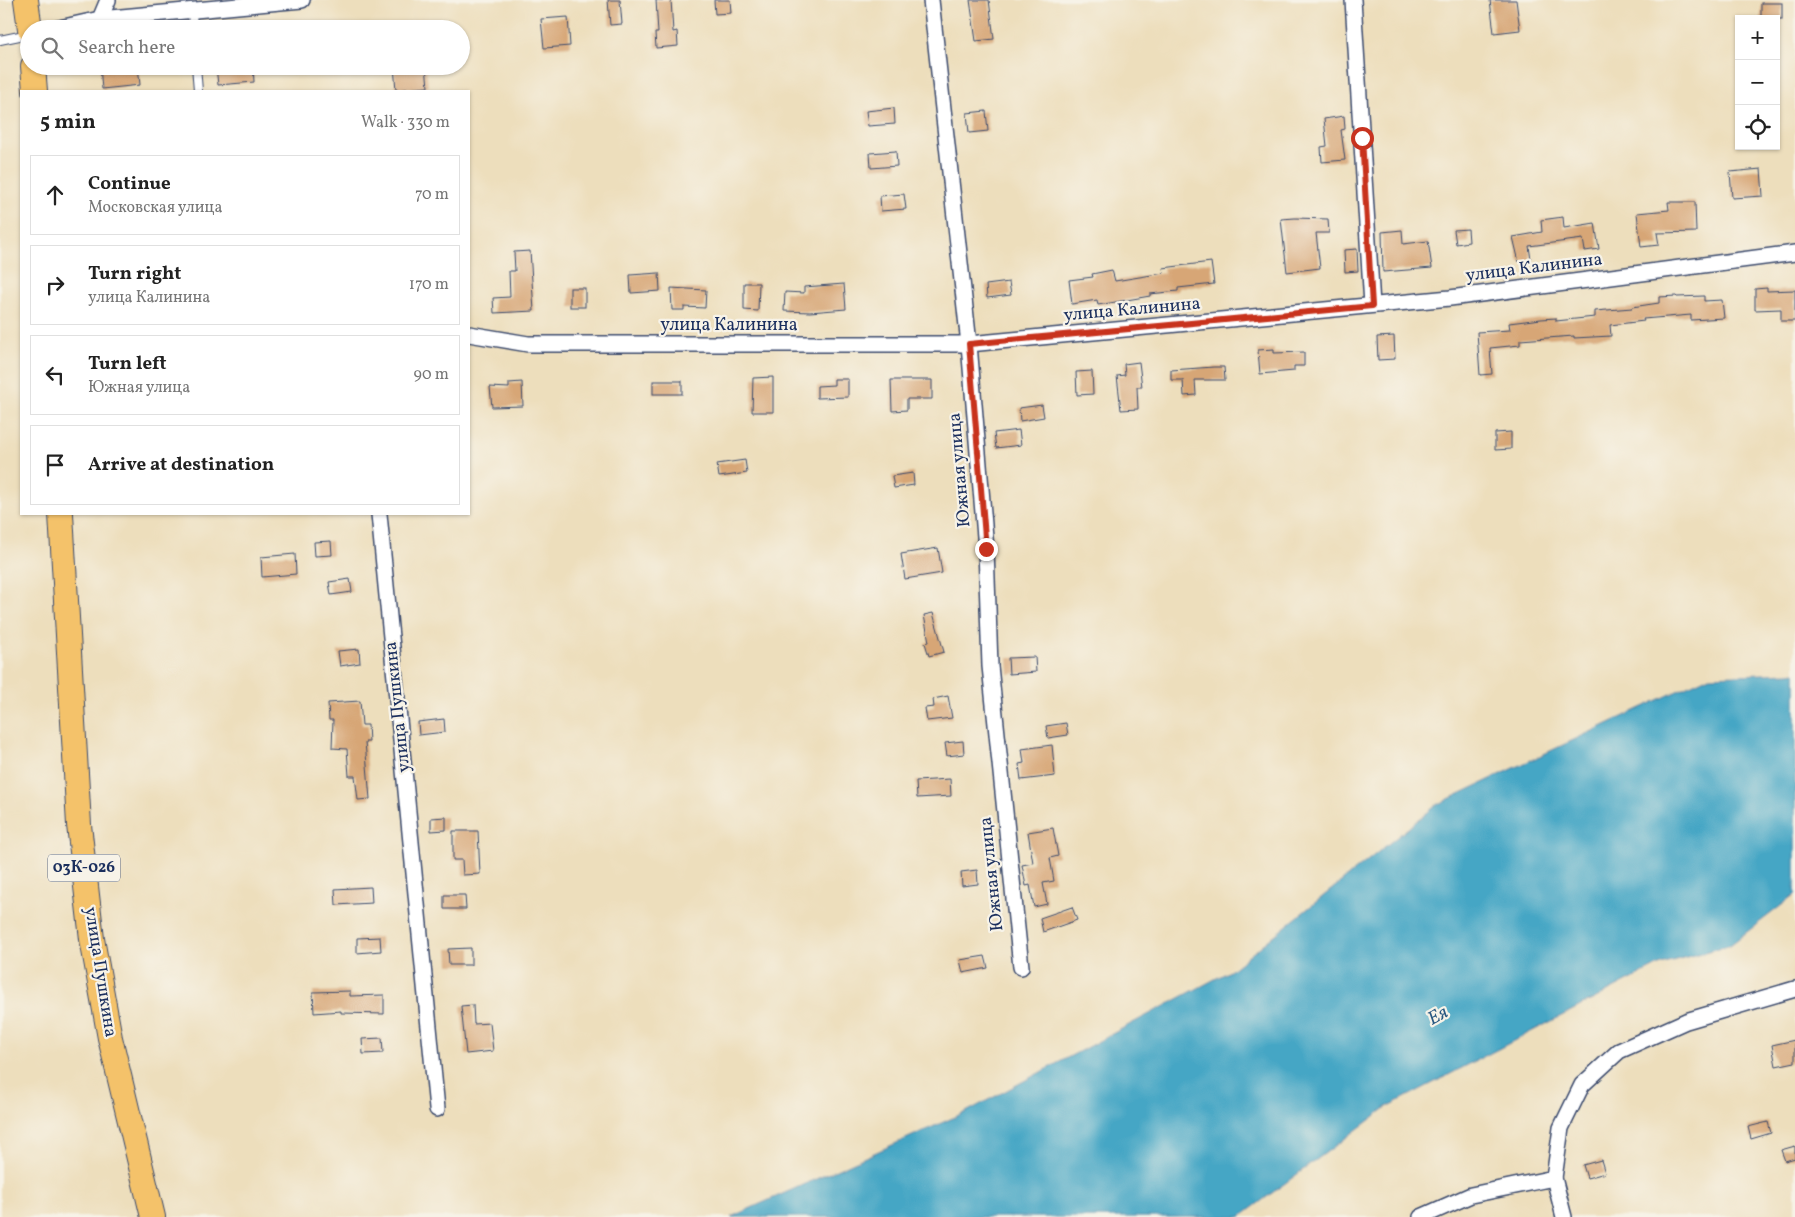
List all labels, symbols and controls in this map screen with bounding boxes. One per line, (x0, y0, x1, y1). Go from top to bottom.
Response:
map controls (1735, 15, 1780, 150)
button: + (1735, 15, 1780, 60)
search box (20, 20, 470, 75)
icon: search (38, 34, 66, 62)
text: Search here (78, 35, 175, 61)
button: − (1735, 60, 1780, 105)
button: locate (1735, 105, 1780, 150)
text: 5 min (40, 108, 96, 137)
text: Walk · 330 m (361, 112, 450, 134)
route start (1351, 127, 1374, 150)
text: Continue (88, 171, 171, 197)
icon: ahead (41, 181, 69, 209)
text: 70 m (415, 184, 449, 206)
text: Московская улица (88, 197, 222, 219)
street label: улица Калинина (1464, 247, 1604, 289)
text: Turn right (88, 261, 181, 287)
icon: right (41, 271, 69, 299)
text: 170 m (409, 274, 449, 296)
text: улица Калинина (88, 287, 210, 309)
street label: улица Калинина (1062, 292, 1202, 328)
street label: улица Калинина (660, 313, 798, 338)
text: Turn left (88, 351, 167, 377)
icon: left (41, 361, 69, 389)
text: 90 m (413, 364, 449, 386)
text: Южная улица (88, 377, 190, 399)
street label: Южная улица (943, 412, 977, 528)
icon: arrive (41, 451, 69, 479)
text: Arrive at destination (88, 452, 274, 478)
route end (975, 538, 998, 561)
street label: улица Пушкина (379, 640, 417, 774)
street label: Южная улица (974, 815, 1010, 933)
road number: 03К-026 (48, 854, 120, 881)
street label: улица Пушкина (77, 905, 123, 1039)
water label: Ея (1423, 1000, 1453, 1032)

